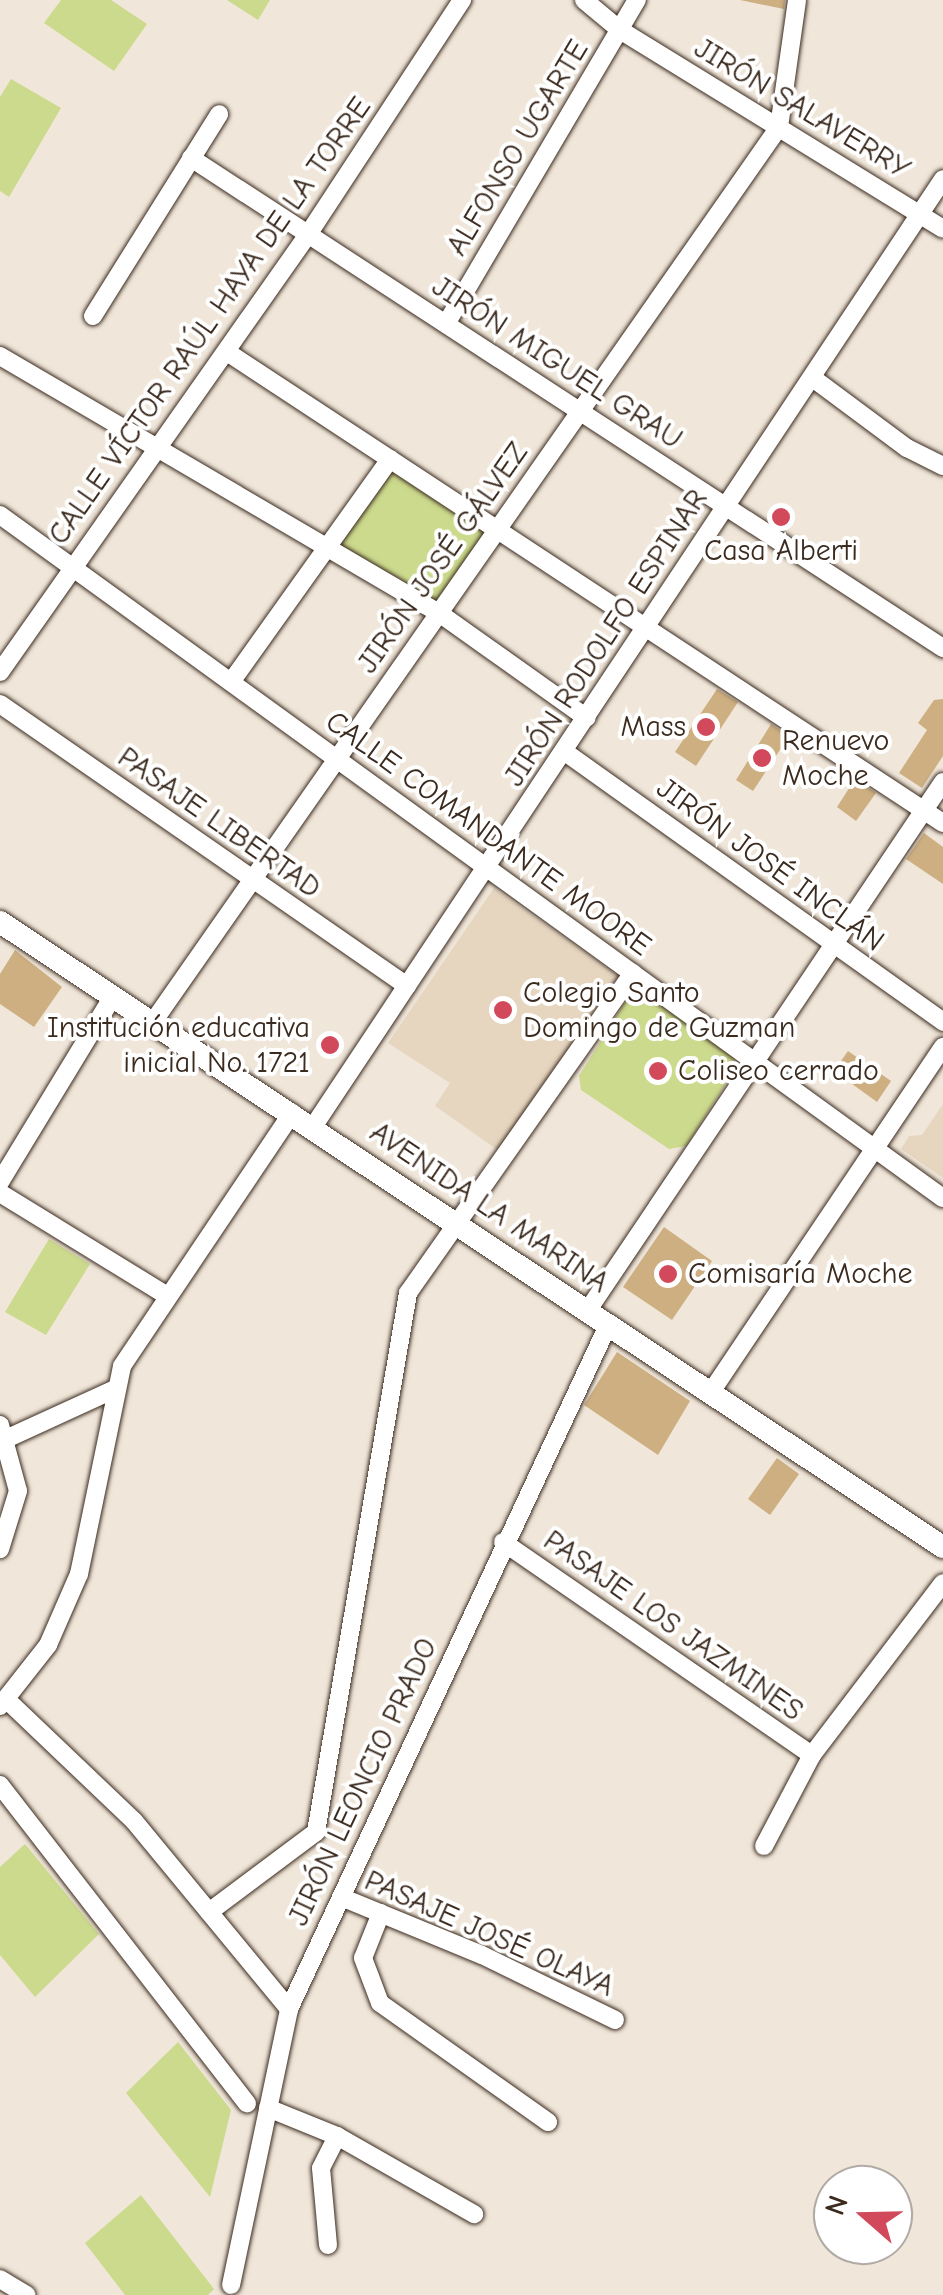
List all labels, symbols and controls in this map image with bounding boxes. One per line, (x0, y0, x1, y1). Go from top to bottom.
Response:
street label: JIRÓN SALAVERRY (688, 30, 916, 188)
street label: ALFONSO UGARTE (439, 34, 597, 262)
street label: CALLE VÍCTOR RAÚL HAYA DE LA TORRE (41, 90, 379, 552)
street label: JIRÓN MIGUEL GRAU (425, 269, 689, 457)
street label: JIRÓN JOSÉ GÁLVEZ (350, 436, 536, 680)
street label: JIRÓN RODOLFO ESPINAR (496, 483, 716, 793)
marker: Casa Alberti (770, 506, 792, 528)
place label: Casa Alberti (704, 533, 858, 569)
street label: CALLE COMANDANTE MOORE (318, 704, 658, 964)
place label: Mass (620, 709, 686, 745)
marker: Mass (695, 716, 717, 738)
place label: Renuevo Moche (782, 723, 889, 794)
street label: PASAJE LIBERTAD (111, 740, 327, 906)
marker: Renuevo Moche (751, 747, 773, 769)
street label: JIRÓN JOSÉ INCLÁN (649, 770, 891, 960)
place label: Colegio Santo Domingo de Guzman (523, 975, 795, 1046)
marker: Colegio Santo Domingo de Guzman (492, 999, 514, 1021)
place label: Institución educativa inicial No. 1721 (47, 1010, 310, 1080)
marker: Institución educativa inicial No. 1721 (319, 1034, 341, 1056)
place label: Coliseo cerrado (678, 1053, 879, 1089)
marker: Coliseo cerrado (647, 1060, 669, 1082)
street label: AVENIDA LA MARINA (363, 1115, 615, 1301)
place label: Comisaría Moche (688, 1256, 913, 1292)
marker: Comisaría Moche (657, 1263, 679, 1285)
street label: PASAJE LOS JAZMINES (536, 1523, 810, 1729)
street label: JIRÓN LEONCIO PRADO (281, 1633, 445, 1931)
street label: PASAJE JOSÉ OLAYA (359, 1863, 619, 2005)
north arrow (813, 2165, 913, 2265)
text: N (819, 2191, 855, 2219)

